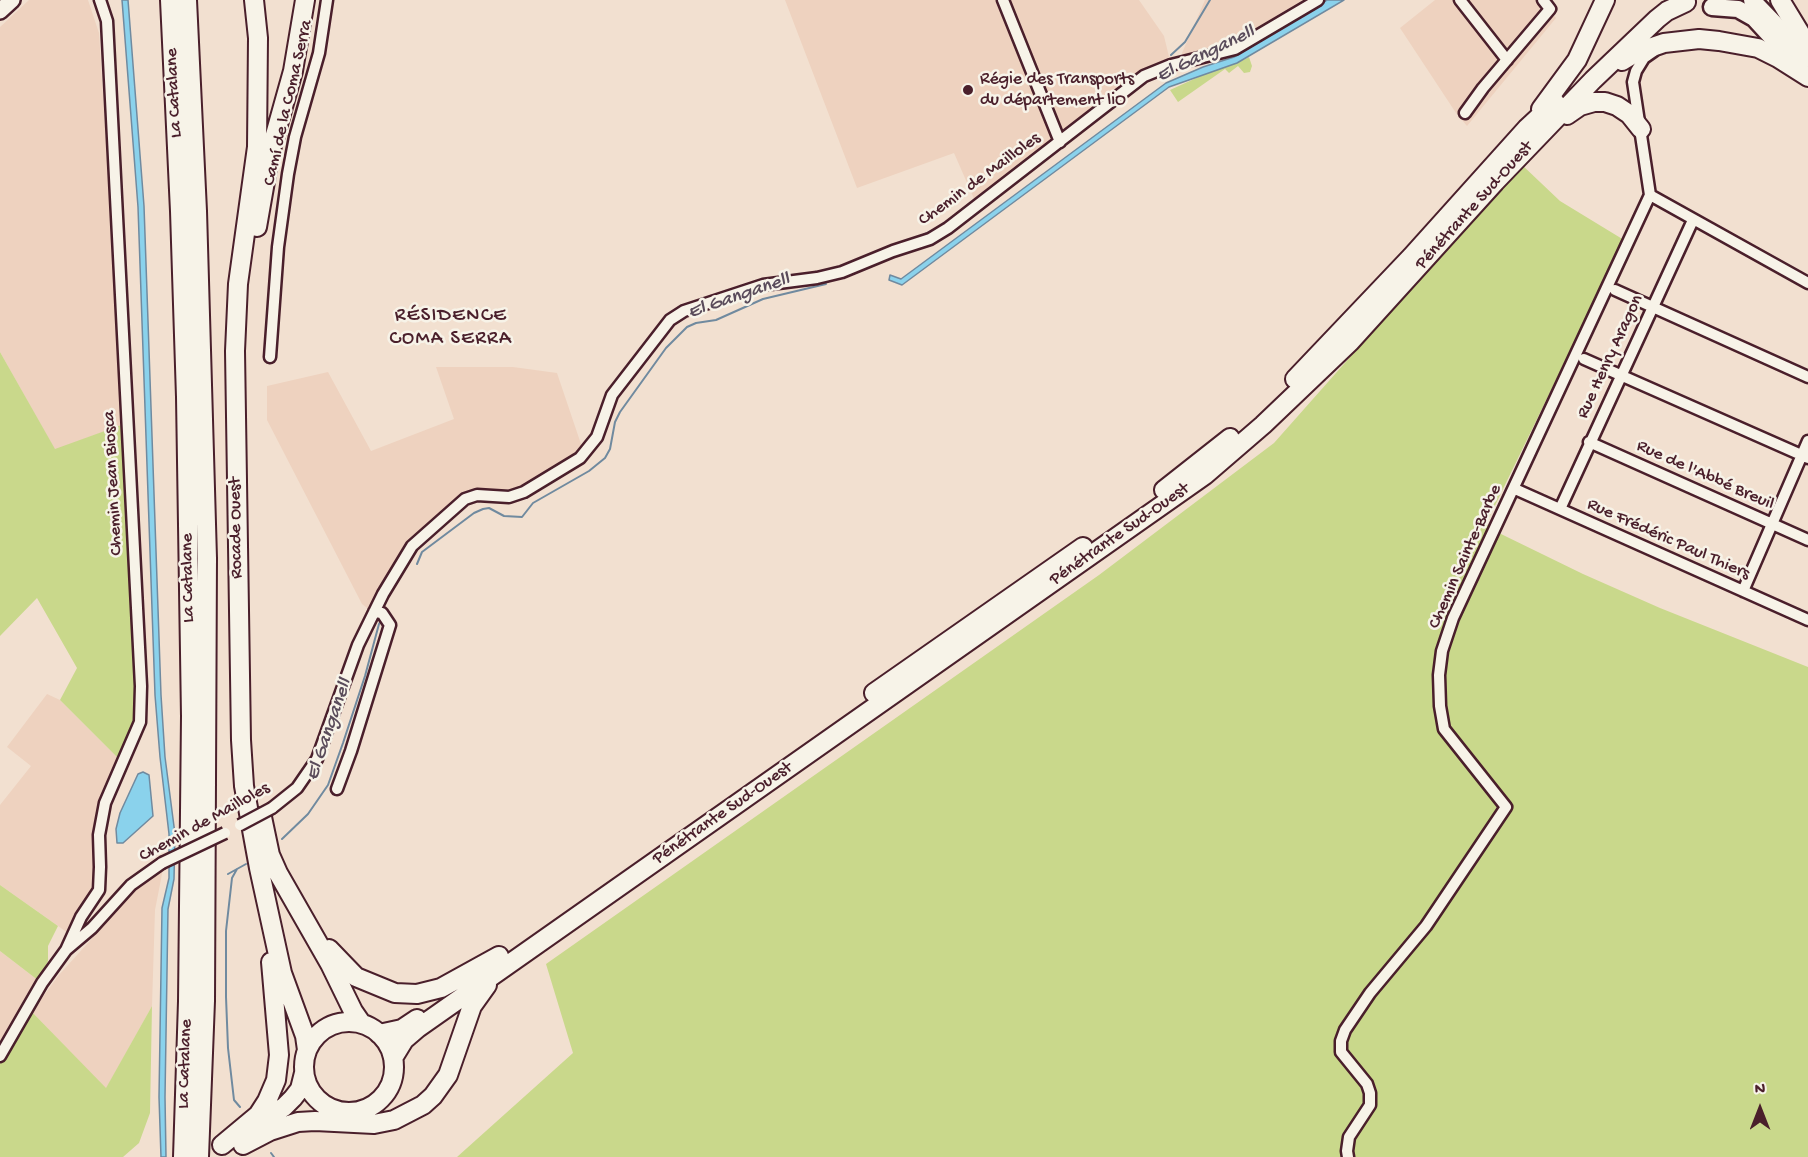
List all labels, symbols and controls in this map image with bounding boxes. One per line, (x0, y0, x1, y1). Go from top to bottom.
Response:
street label: Camí de la Coma Serra (259, 18, 319, 188)
water label: El Ganganell (1153, 21, 1259, 89)
street label: La Catalane (162, 48, 188, 138)
place label: Régie des Transports du département liO (980, 69, 1134, 112)
marker: Régie des Transports du département liO (961, 83, 975, 97)
street label: Chemin de Mailloles (915, 128, 1045, 232)
street label: Pénétrante Sud-Ouest (1412, 137, 1538, 275)
water label: El Ganganell (685, 268, 793, 326)
street label: Rue Henry Aragon (1573, 292, 1649, 422)
district label: RÉSIDENCE COMA SERRA (390, 305, 512, 352)
street label: Chemin Jean Biosca (99, 410, 129, 556)
street label: Rue de l'Abbé Breuil (1633, 436, 1777, 516)
street label: Rocade Ouest (225, 477, 249, 579)
street label: Pénétrante Sud-Ouest (1046, 479, 1194, 591)
street label: Chemin Sainte-Barbe (1424, 482, 1508, 632)
street label: Rue Frédéric Paul Thiers (1583, 494, 1753, 586)
street label: La Catalane (177, 533, 201, 623)
water label: El Ganganell (301, 676, 359, 784)
street label: Pénétrante Sud-Ouest (649, 758, 797, 870)
street label: Chemin de Mailloles (136, 778, 274, 868)
street label: La Catalane (174, 1019, 198, 1109)
north arrow (1730, 1079, 1790, 1139)
text: N (1755, 1081, 1765, 1100)

